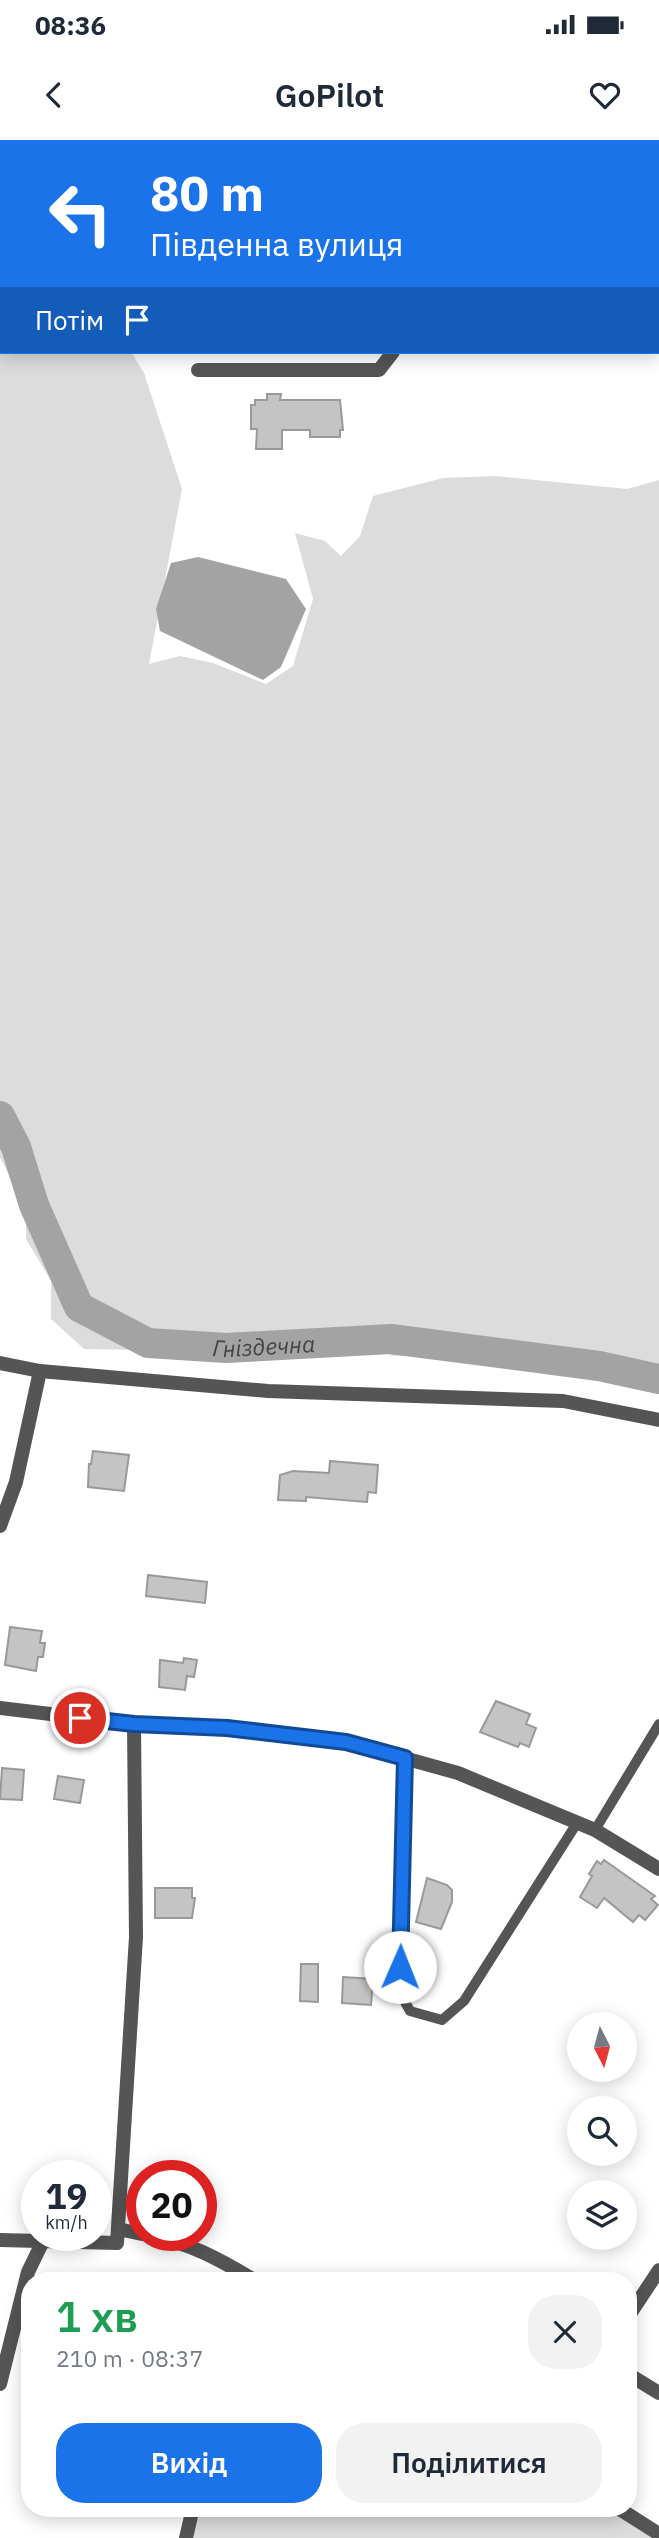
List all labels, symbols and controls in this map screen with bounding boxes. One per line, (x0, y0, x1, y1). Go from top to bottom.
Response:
text: 08:36 (35, 8, 106, 42)
text: GoPilot (275, 74, 384, 116)
icon: back (35, 76, 73, 114)
icon: heart (586, 76, 624, 114)
text: 80 m (150, 161, 264, 224)
icon: left (35, 168, 126, 259)
text: Південна вулиця (150, 223, 403, 265)
icon: arrive (118, 301, 156, 339)
text: Потім (35, 303, 104, 337)
water label: Гніздечна (212, 1328, 316, 1363)
pin (50, 1688, 110, 1748)
icon: arrive (61, 1699, 99, 1737)
position arrow (363, 1930, 437, 2004)
north arrow (567, 2012, 637, 2082)
map controls (567, 2012, 637, 2250)
button: search (567, 2096, 637, 2166)
speed limit sign: 20 (126, 2160, 217, 2251)
text: 19 (45, 2173, 88, 2219)
button: layers (567, 2180, 637, 2250)
text: km/h (45, 2211, 88, 2234)
text: 1 хв (56, 2289, 138, 2344)
button: close (528, 2295, 602, 2369)
text: 210 m · 08:37 (56, 2343, 203, 2373)
button: Вихід (56, 2423, 322, 2503)
button: Поділитися (336, 2423, 602, 2503)

